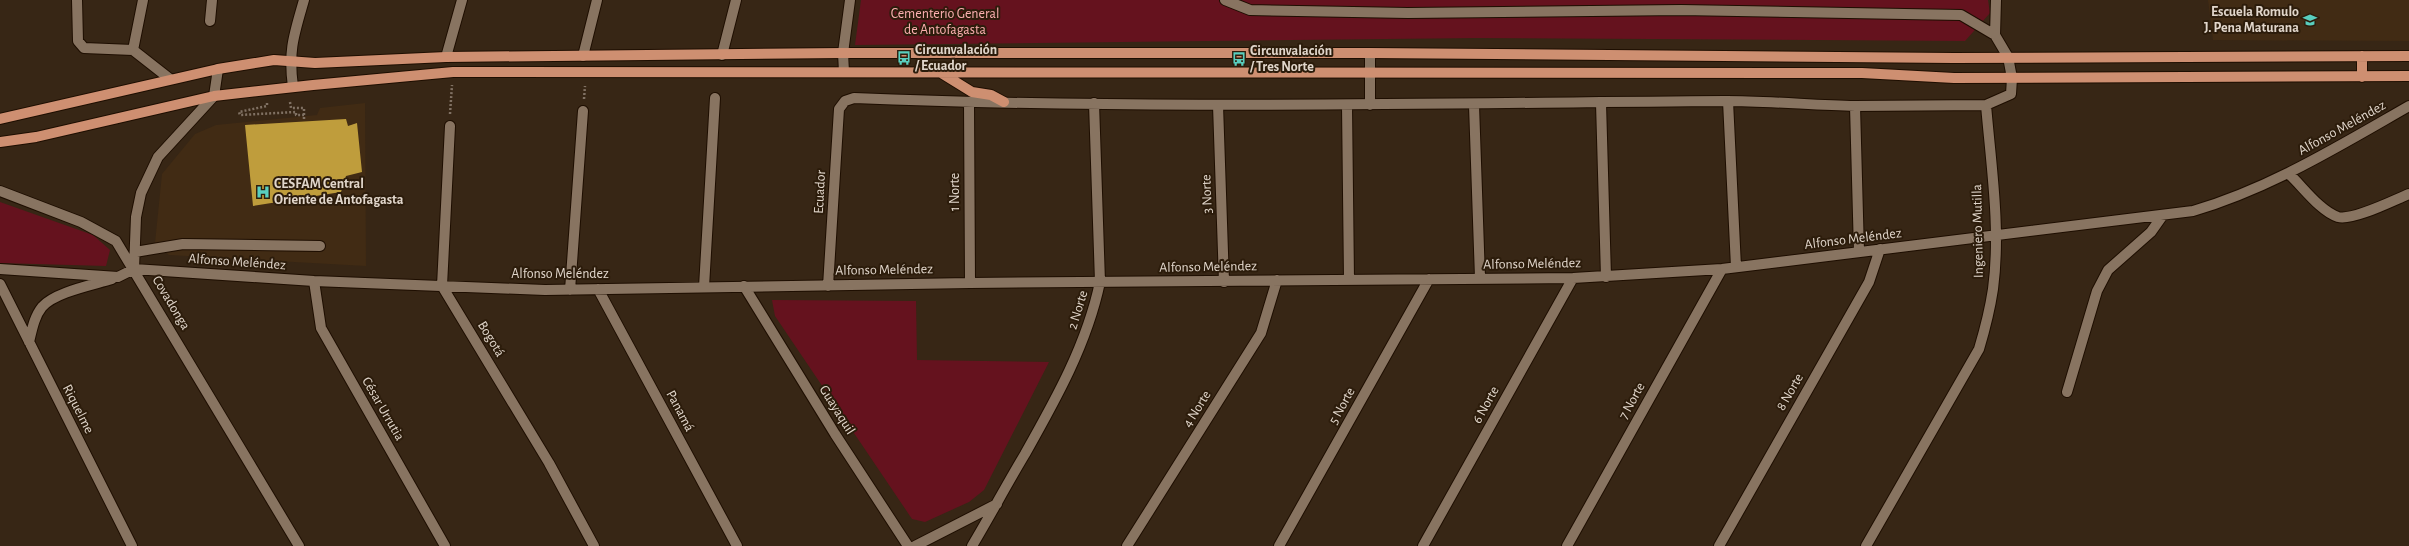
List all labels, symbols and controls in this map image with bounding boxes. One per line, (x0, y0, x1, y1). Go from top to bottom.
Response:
place label: Escuela Romulo J. Pena Maturana (2204, 5, 2299, 35)
park label: Cementerio General de Antofagasta (891, 7, 999, 37)
school or university icon: Escuela Romulo J. Pena Maturana (2302, 12, 2318, 28)
place label: Circunvalación / Ecuador (914, 43, 997, 73)
place label: Circunvalación / Tres Norte (1249, 44, 1332, 74)
bus stop icon: Circunvalación / Ecuador (896, 50, 912, 66)
bus stop icon: Circunvalación / Tres Norte (1231, 51, 1247, 67)
street label: Alfonso Meléndez (2296, 98, 2388, 158)
street label: Ecuador (812, 169, 828, 214)
street label: 1 Norte (948, 173, 962, 211)
street label: 3 Norte (1199, 174, 1215, 214)
place label: CESFAM Central Oriente de Antofagasta (274, 177, 404, 207)
street label: Ingeniero Mutilla (1970, 183, 1986, 278)
hospital icon: CESFAM Central Oriente de Antofagasta (255, 184, 271, 200)
street label: Alfonso Meléndez (1804, 226, 1903, 252)
street label: Alfonso Meléndez (188, 252, 286, 272)
street label: Alfonso Meléndez (1483, 256, 1581, 272)
street label: Alfonso Meléndez (1159, 259, 1257, 275)
street label: Alfonso Meléndez (835, 262, 933, 278)
street label: Alfonso Meléndez (511, 267, 609, 281)
street label: Covadonga (150, 274, 193, 333)
street label: 2 Norte (1065, 289, 1091, 331)
street label: Bogotá (475, 319, 507, 360)
street label: 8 Norte (1774, 371, 1806, 413)
street label: César Urrutia (359, 375, 407, 444)
street label: 7 Norte (1616, 380, 1648, 422)
street label: Riquelme (60, 382, 96, 436)
street label: Guayaquil (817, 383, 857, 437)
street label: 6 Norte (1470, 384, 1502, 426)
street label: 5 Norte (1326, 385, 1358, 427)
street label: Panamá (663, 388, 697, 434)
street label: 4 Norte (1180, 388, 1214, 430)

